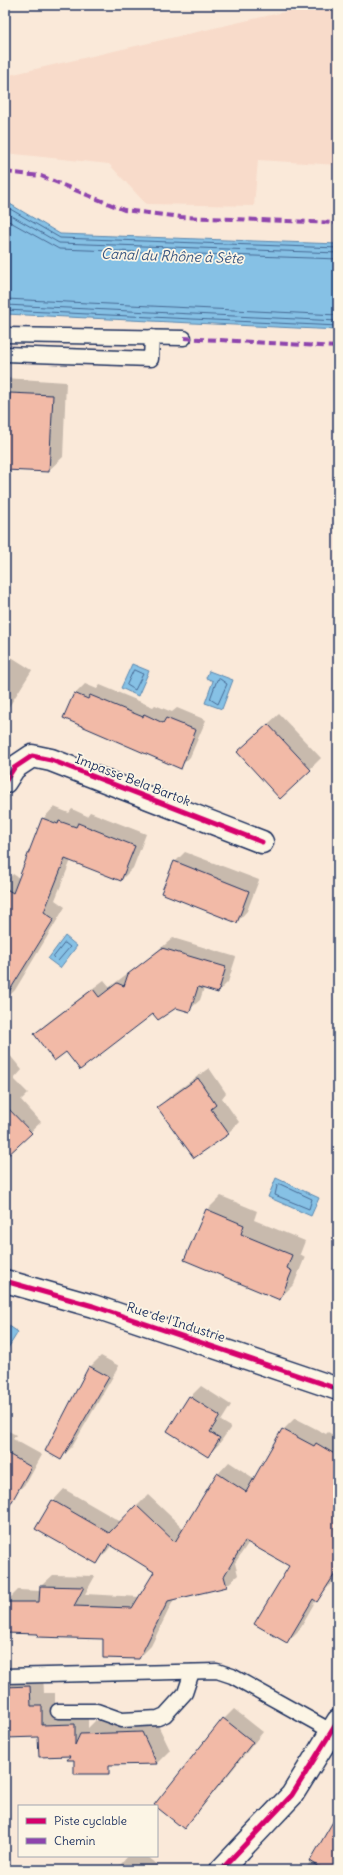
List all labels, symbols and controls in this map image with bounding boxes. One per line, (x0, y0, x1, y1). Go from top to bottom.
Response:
water label: Canal du Rhône à Sète (101, 245, 245, 268)
street label: Impasse Bela Bartok (73, 750, 193, 810)
street label: Rue de l'Industrie (125, 1298, 227, 1346)
legend (18, 1805, 158, 1857)
text: Piste cyclable (54, 1813, 127, 1828)
text: Chemin (54, 1833, 96, 1848)

